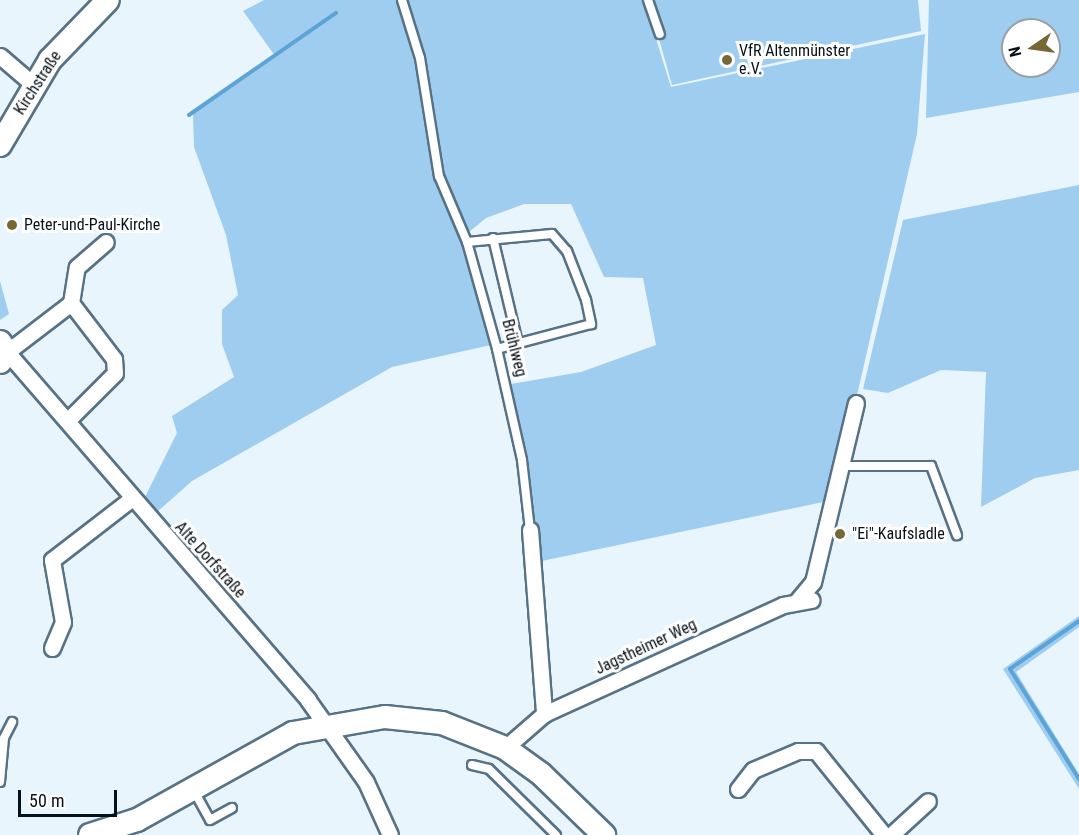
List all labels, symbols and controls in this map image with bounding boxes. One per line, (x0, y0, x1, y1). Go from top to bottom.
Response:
north arrow (1001, 18, 1061, 78)
place label: VfR Altenmünster e.V. (739, 41, 850, 79)
text: N (1005, 45, 1025, 59)
street label: Kirchstraße (10, 47, 66, 119)
marker: VfR Altenmünster e.V. (720, 53, 734, 67)
place label: Peter-und-Paul-Kirche (24, 215, 160, 235)
marker: Peter-und-Paul-Kirche (5, 218, 19, 232)
street label: Brühlweg (498, 317, 530, 379)
street label: Alte Dorfstraße (171, 518, 249, 602)
place label: "Ei"-Kaufsladle (852, 524, 945, 544)
marker: "Ei"-Kaufsladle (833, 527, 847, 541)
street label: Jagstheimer Weg (592, 615, 700, 679)
scale bar (21, 778, 120, 816)
text: 50 m (29, 790, 64, 811)

